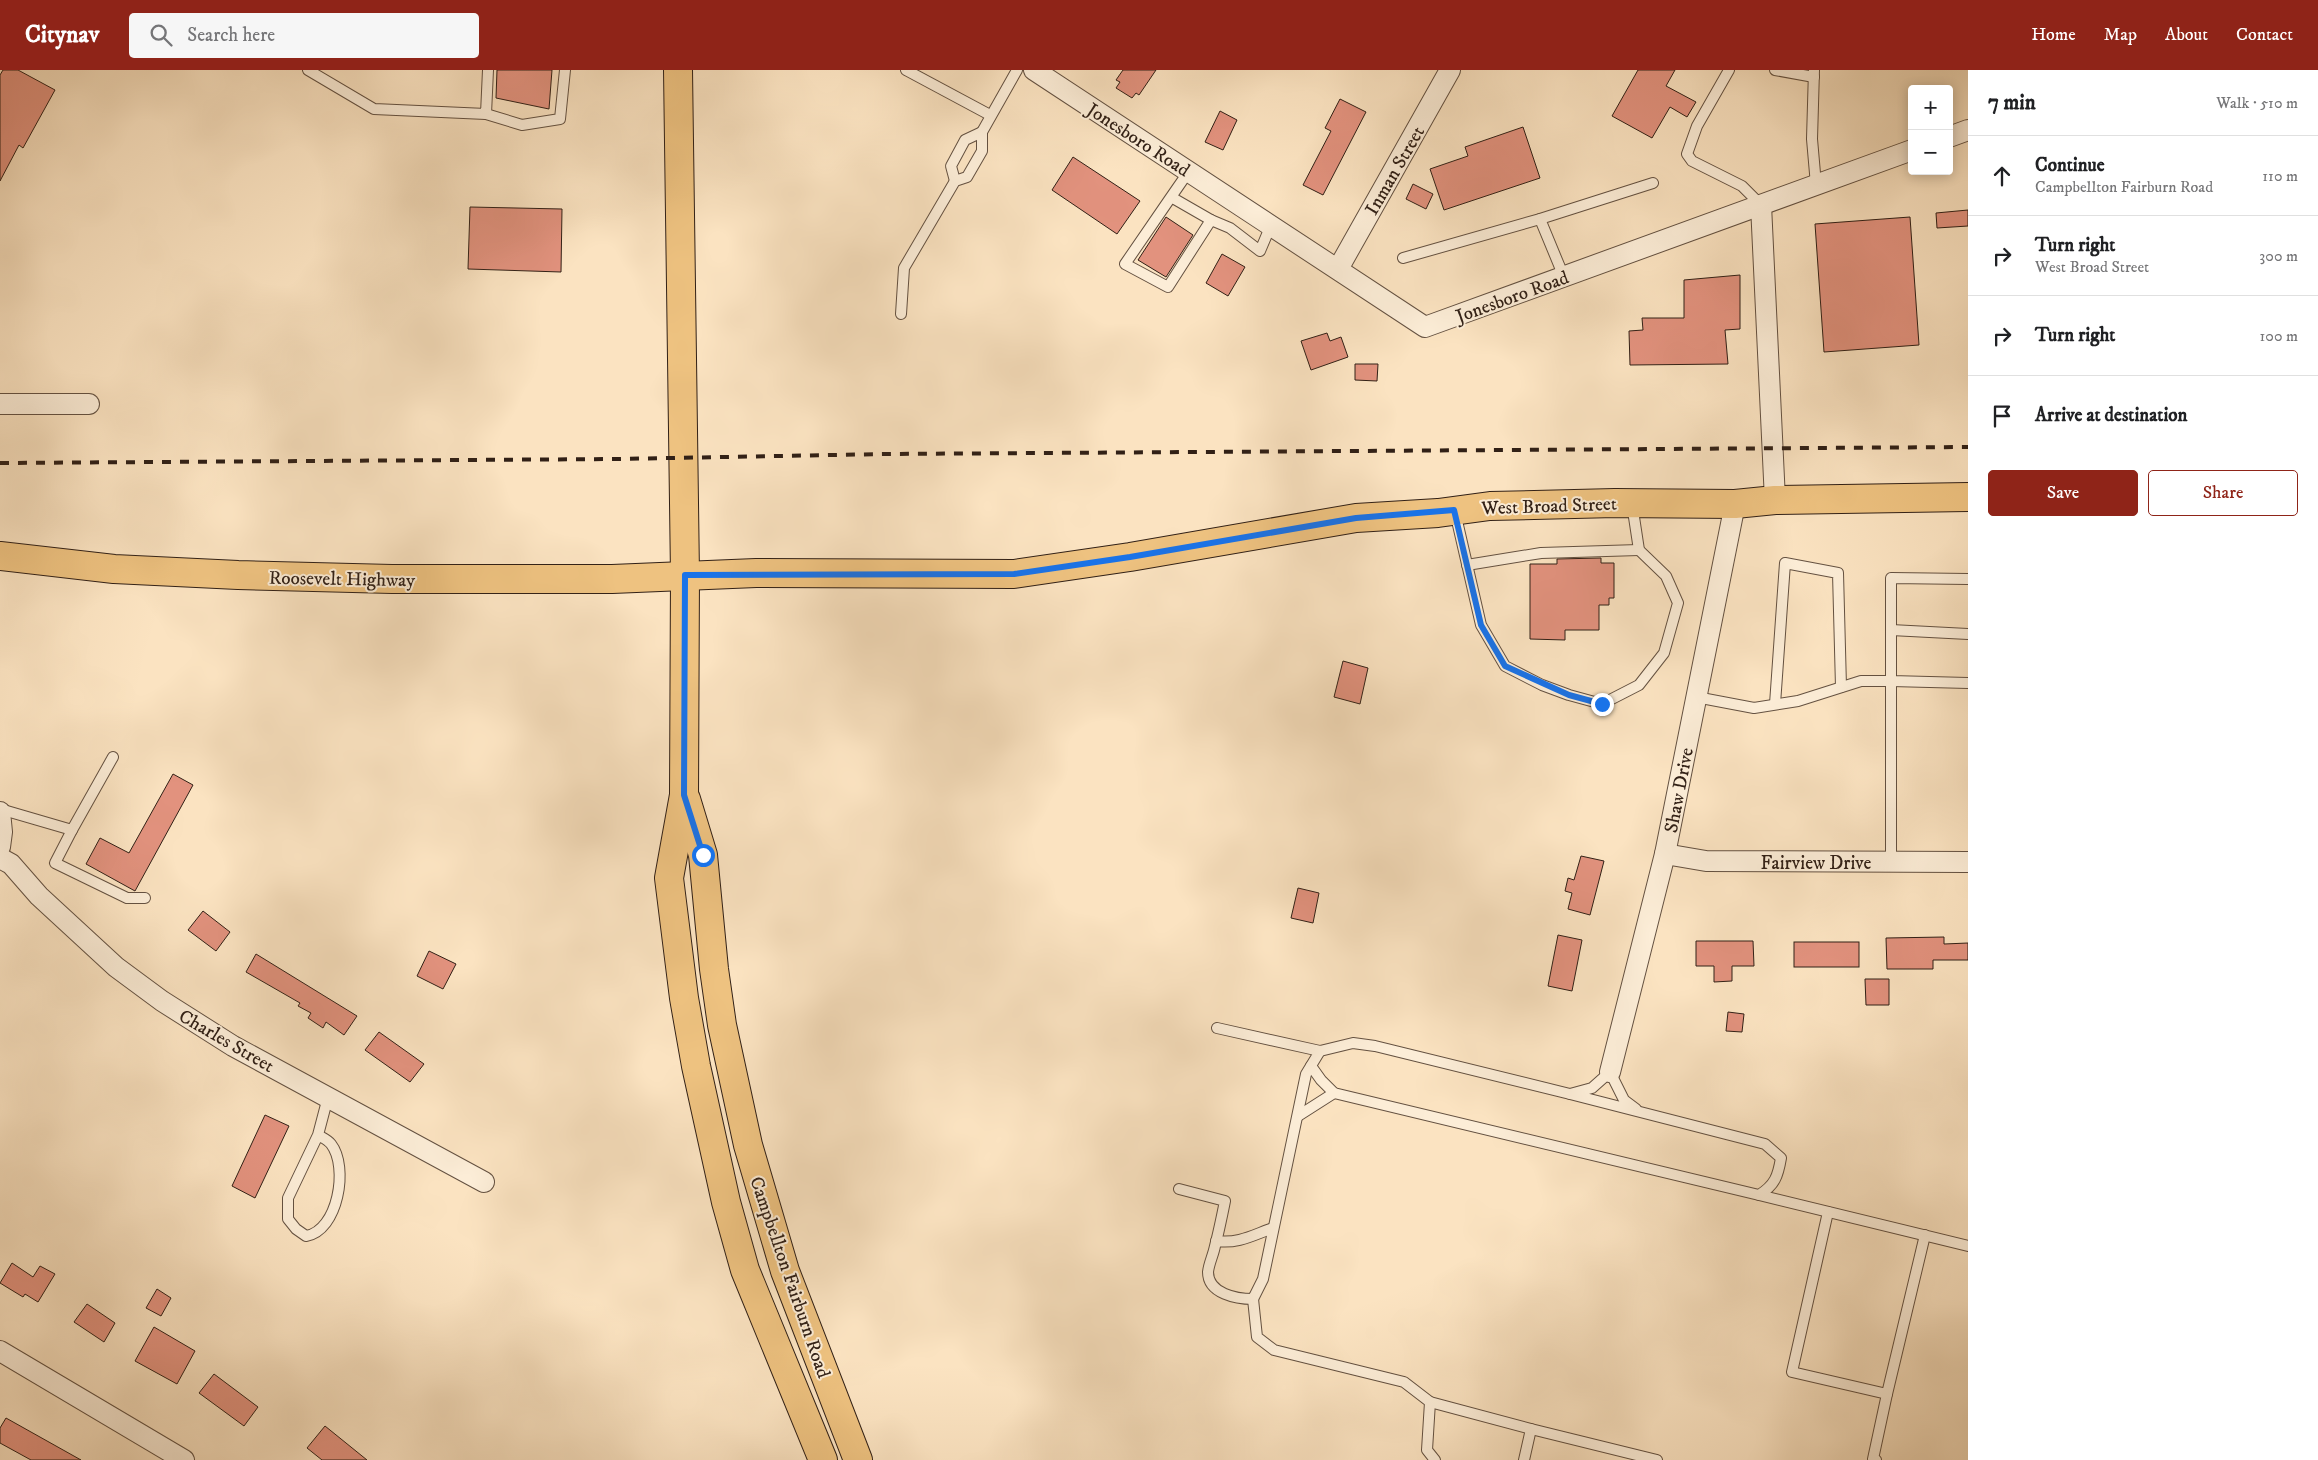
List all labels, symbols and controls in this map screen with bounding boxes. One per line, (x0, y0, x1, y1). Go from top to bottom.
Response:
search box (129, 13, 479, 58)
text: Citynav (25, 20, 99, 50)
icon: search (147, 21, 175, 49)
text: Search here (187, 24, 275, 47)
text: Home (2031, 24, 2076, 46)
text: Map (2104, 24, 2137, 46)
text: About (2165, 24, 2208, 46)
text: Contact (2236, 24, 2293, 46)
map controls (1908, 85, 1953, 175)
button: + (1908, 85, 1953, 130)
text: 7 min (1988, 90, 2036, 116)
text: Walk · 510 m (2216, 93, 2298, 113)
street label: Jonesboro Road (1081, 97, 1194, 182)
street label: Inman Street (1361, 122, 1430, 219)
button: − (1908, 130, 1953, 175)
text: Continue (2035, 154, 2105, 177)
icon: ahead (1988, 162, 2016, 190)
text: 110 m (2262, 166, 2298, 186)
text: Campbellton Fairburn Road (2035, 177, 2213, 197)
text: Turn right (2035, 234, 2115, 257)
icon: right (1988, 242, 2016, 270)
text: 300 m (2259, 246, 2298, 266)
text: West Broad Street (2035, 257, 2149, 277)
street label: Jonesboro Road (1451, 266, 1573, 329)
icon: right (1988, 322, 2016, 350)
text: Turn right (2035, 324, 2115, 347)
text: 100 m (2260, 326, 2298, 346)
icon: arrive (1988, 402, 2016, 430)
text: Arrive at destination (2035, 404, 2187, 427)
button: Save (1988, 470, 2138, 516)
button: Share (2148, 470, 2298, 516)
street label: West Broad Street (1480, 493, 1617, 520)
street label: Roosevelt Highway (269, 567, 416, 592)
route end (1591, 693, 1614, 716)
street label: Shaw Drive (1660, 746, 1699, 835)
route start (692, 844, 715, 867)
street label: Fairview Drive (1760, 852, 1872, 875)
street label: Charles Street (174, 1005, 278, 1078)
street label: Campbellton Fairburn Road (744, 1174, 835, 1382)

